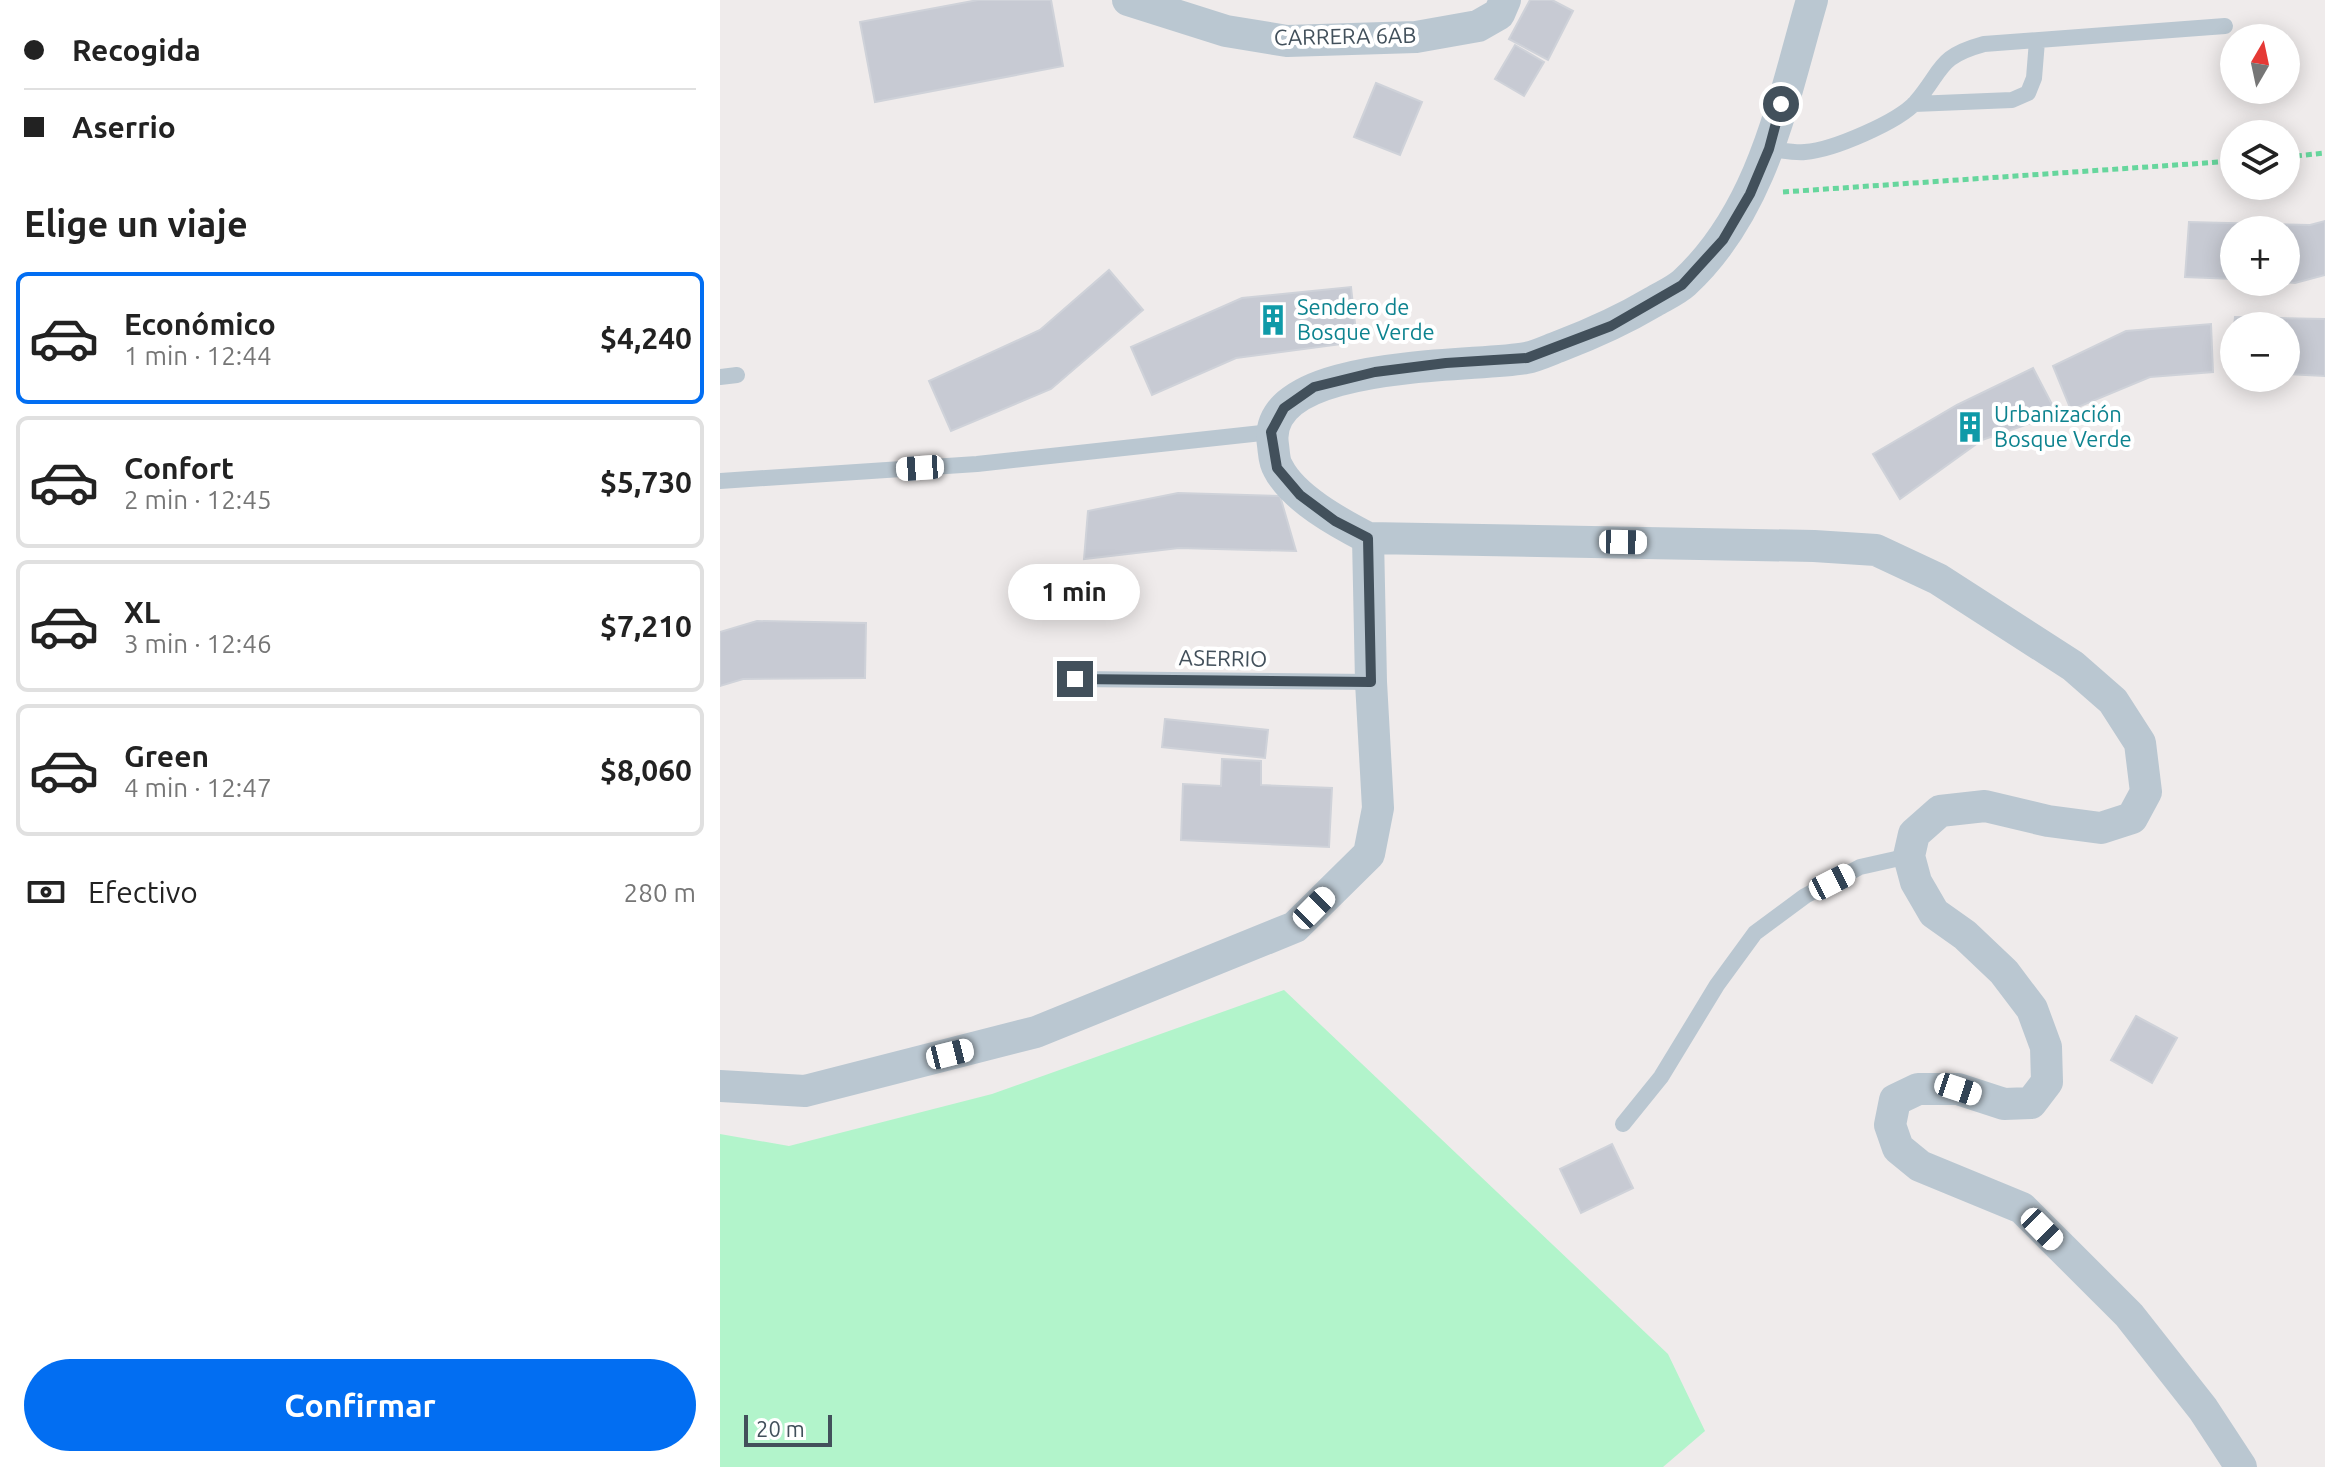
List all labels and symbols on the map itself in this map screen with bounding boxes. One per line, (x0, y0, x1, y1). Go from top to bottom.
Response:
street label: CARRERA 6AB (1274, 22, 1416, 49)
north arrow (2220, 24, 2300, 104)
route start (1763, 86, 1799, 122)
place label: Sendero de Bosque Verde (1297, 294, 1435, 344)
building icon: Sendero de Bosque Verde (1256, 303, 1290, 337)
place label: Urbanización Bosque Verde (1994, 401, 2132, 451)
building icon: Urbanización Bosque Verde (1953, 410, 1987, 444)
car (895, 454, 945, 482)
car (1599, 530, 1647, 554)
callout: 1 min (1009, 563, 1141, 619)
street label: ASERRIO (1178, 644, 1268, 671)
route end (1057, 661, 1093, 697)
car (1805, 860, 1859, 904)
car (1289, 883, 1339, 933)
car (924, 1037, 976, 1071)
car (1931, 1070, 1985, 1108)
car (2017, 1204, 2067, 1254)
scale bar (744, 1411, 832, 1447)

